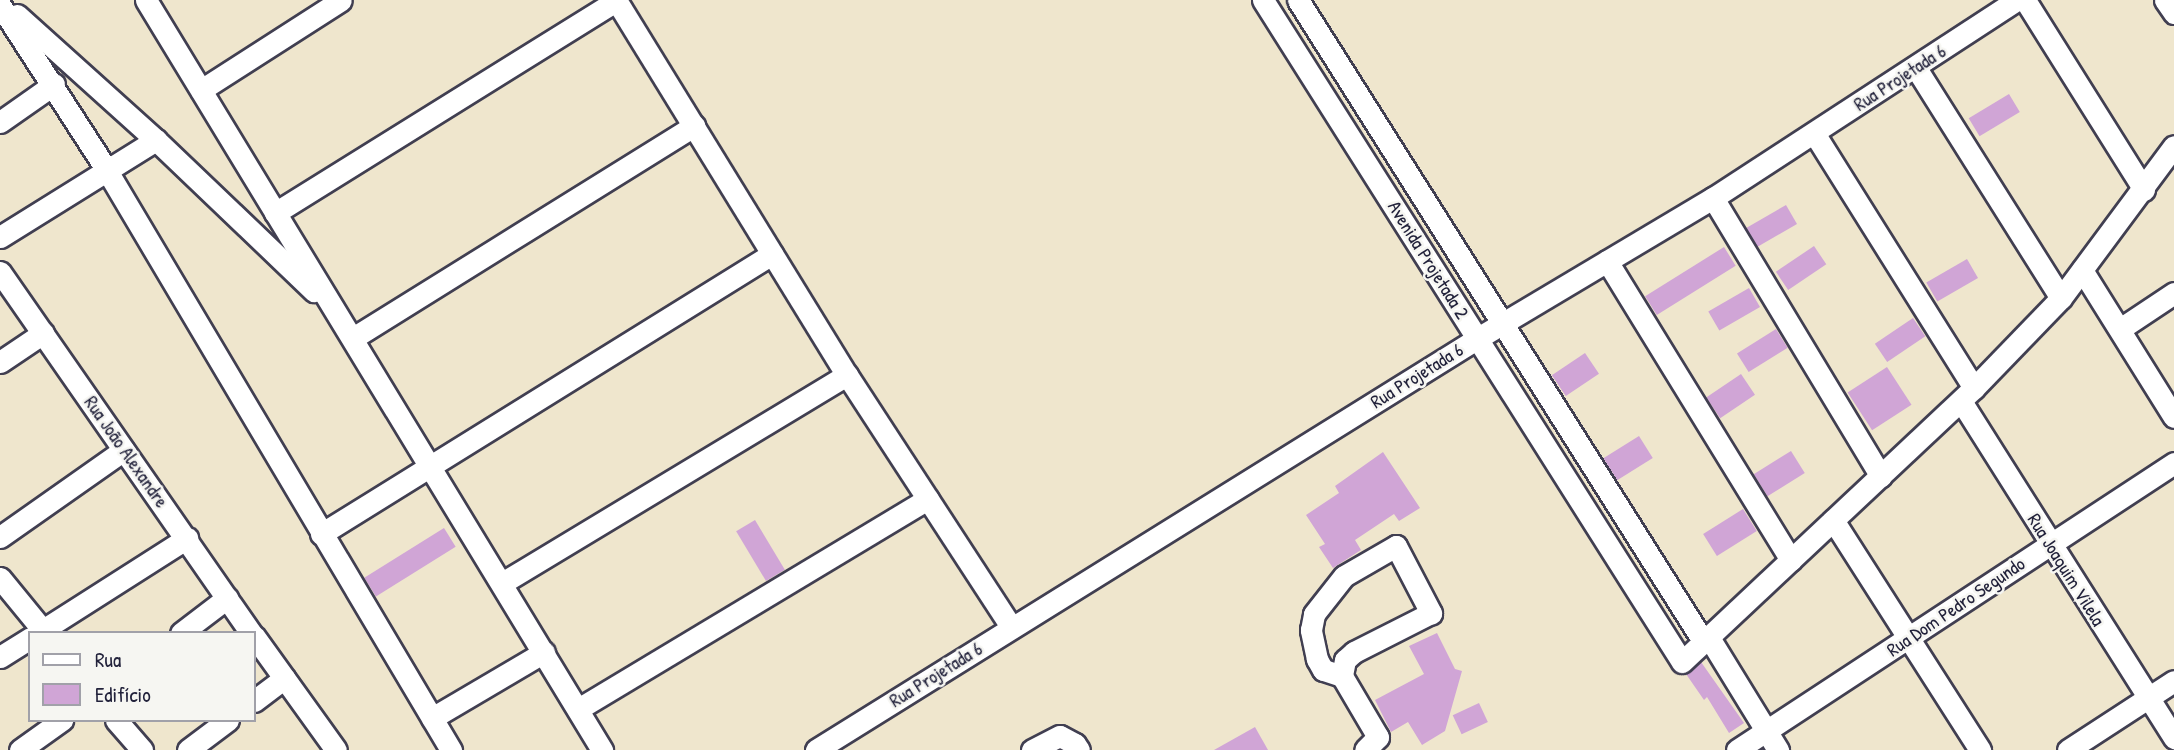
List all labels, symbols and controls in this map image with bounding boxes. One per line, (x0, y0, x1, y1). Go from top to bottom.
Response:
street label: Rua Projetada 6 (1850, 40, 1950, 116)
street label: Avenida Projetada 2 (1383, 197, 1473, 323)
street label: Rua Projetada 6 (1366, 339, 1468, 413)
street label: Rua João Alexandre (79, 392, 173, 512)
street label: Rua Joaquim Vilela (2022, 510, 2110, 630)
street label: Rua Dom Pedro Segundo (1883, 552, 2029, 662)
legend (28, 631, 256, 722)
street label: Rua Projetada 6 (885, 638, 987, 712)
text: Rua (95, 645, 121, 674)
text: Edifício (95, 680, 151, 709)

